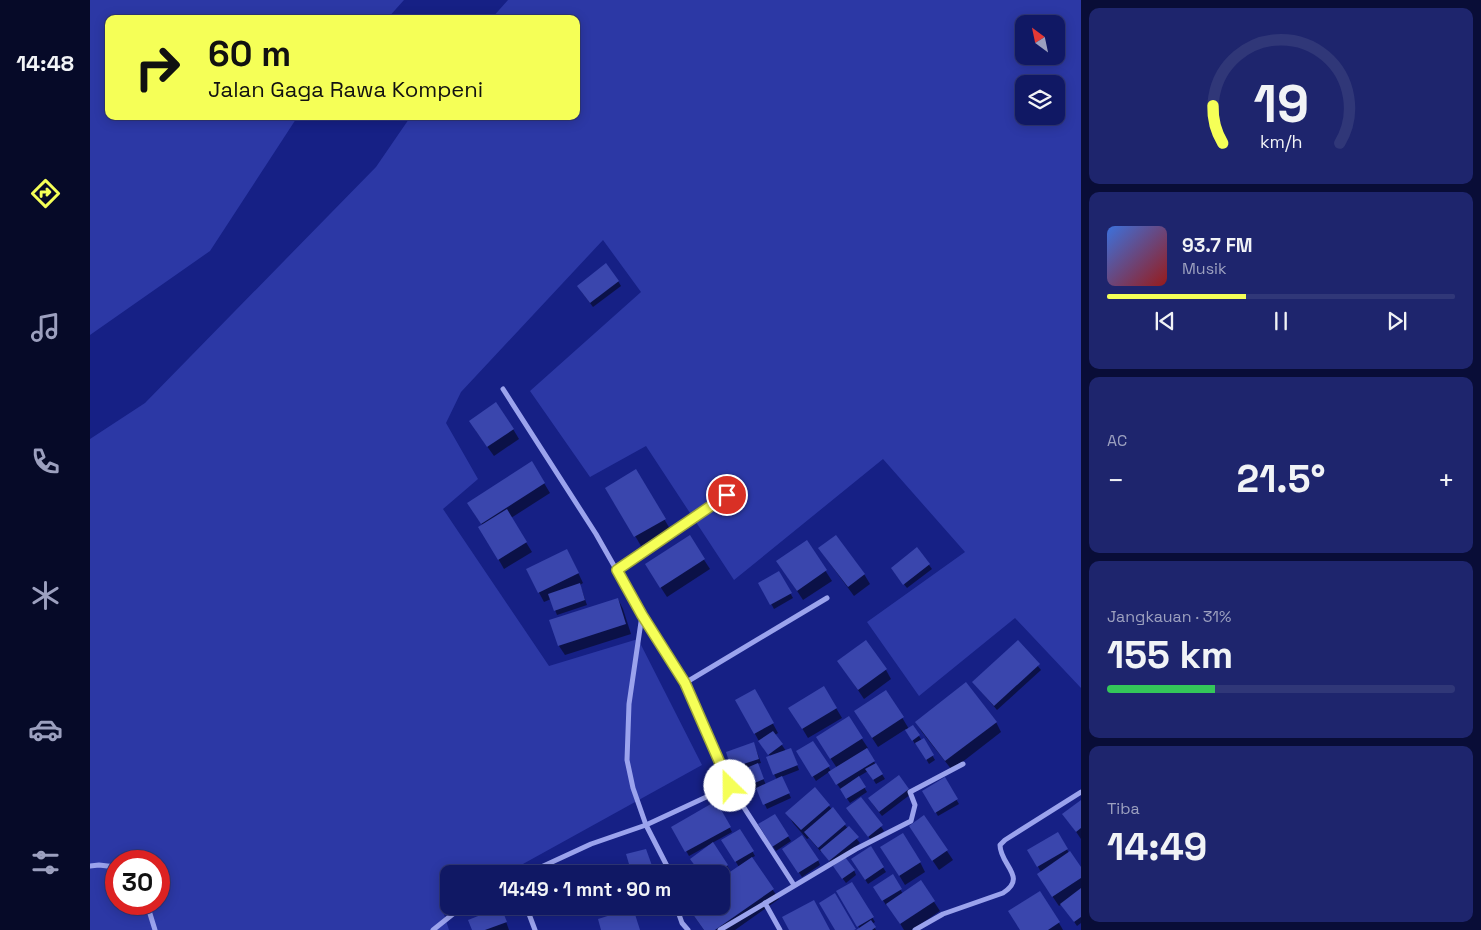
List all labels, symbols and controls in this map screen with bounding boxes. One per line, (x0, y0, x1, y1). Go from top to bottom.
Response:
north arrow (1015, 15, 1065, 65)
map controls (1015, 15, 1065, 125)
text: 60 m (208, 32, 291, 76)
icon: right (125, 35, 190, 100)
text: 14:48 (16, 49, 74, 77)
text: 19 (1253, 71, 1309, 137)
text: Jalan Gaga Rawa Kompeni (208, 75, 483, 103)
button: layers (1015, 75, 1065, 125)
text: km/h (1260, 130, 1302, 153)
icon: directions (28, 176, 63, 211)
text: 93.7 FM (1182, 233, 1253, 258)
text: Musik (1182, 258, 1227, 279)
icon: previous (1151, 307, 1179, 335)
icon: pause (1267, 307, 1295, 335)
icon: next (1383, 307, 1411, 335)
icon: music (28, 310, 63, 345)
text: AC (1107, 430, 1127, 451)
icon: phone (28, 444, 63, 479)
text: 21.5° (1237, 455, 1325, 503)
text: − (1107, 462, 1124, 498)
text: + (1438, 462, 1455, 498)
pin (706, 474, 748, 516)
icon: arrive (713, 481, 741, 509)
icon: climate (28, 578, 63, 613)
text: Jangkauan · 31% (1107, 606, 1231, 627)
text: 155 km (1107, 631, 1233, 679)
icon: car (28, 712, 63, 747)
position arrow (703, 759, 755, 811)
text: Tiba (1107, 798, 1140, 819)
text: 14:49 (1107, 823, 1207, 871)
icon: filters (28, 845, 63, 880)
speed limit sign: 30 (105, 850, 170, 915)
text: 14:49 · 1 mnt · 90 m (499, 877, 671, 902)

